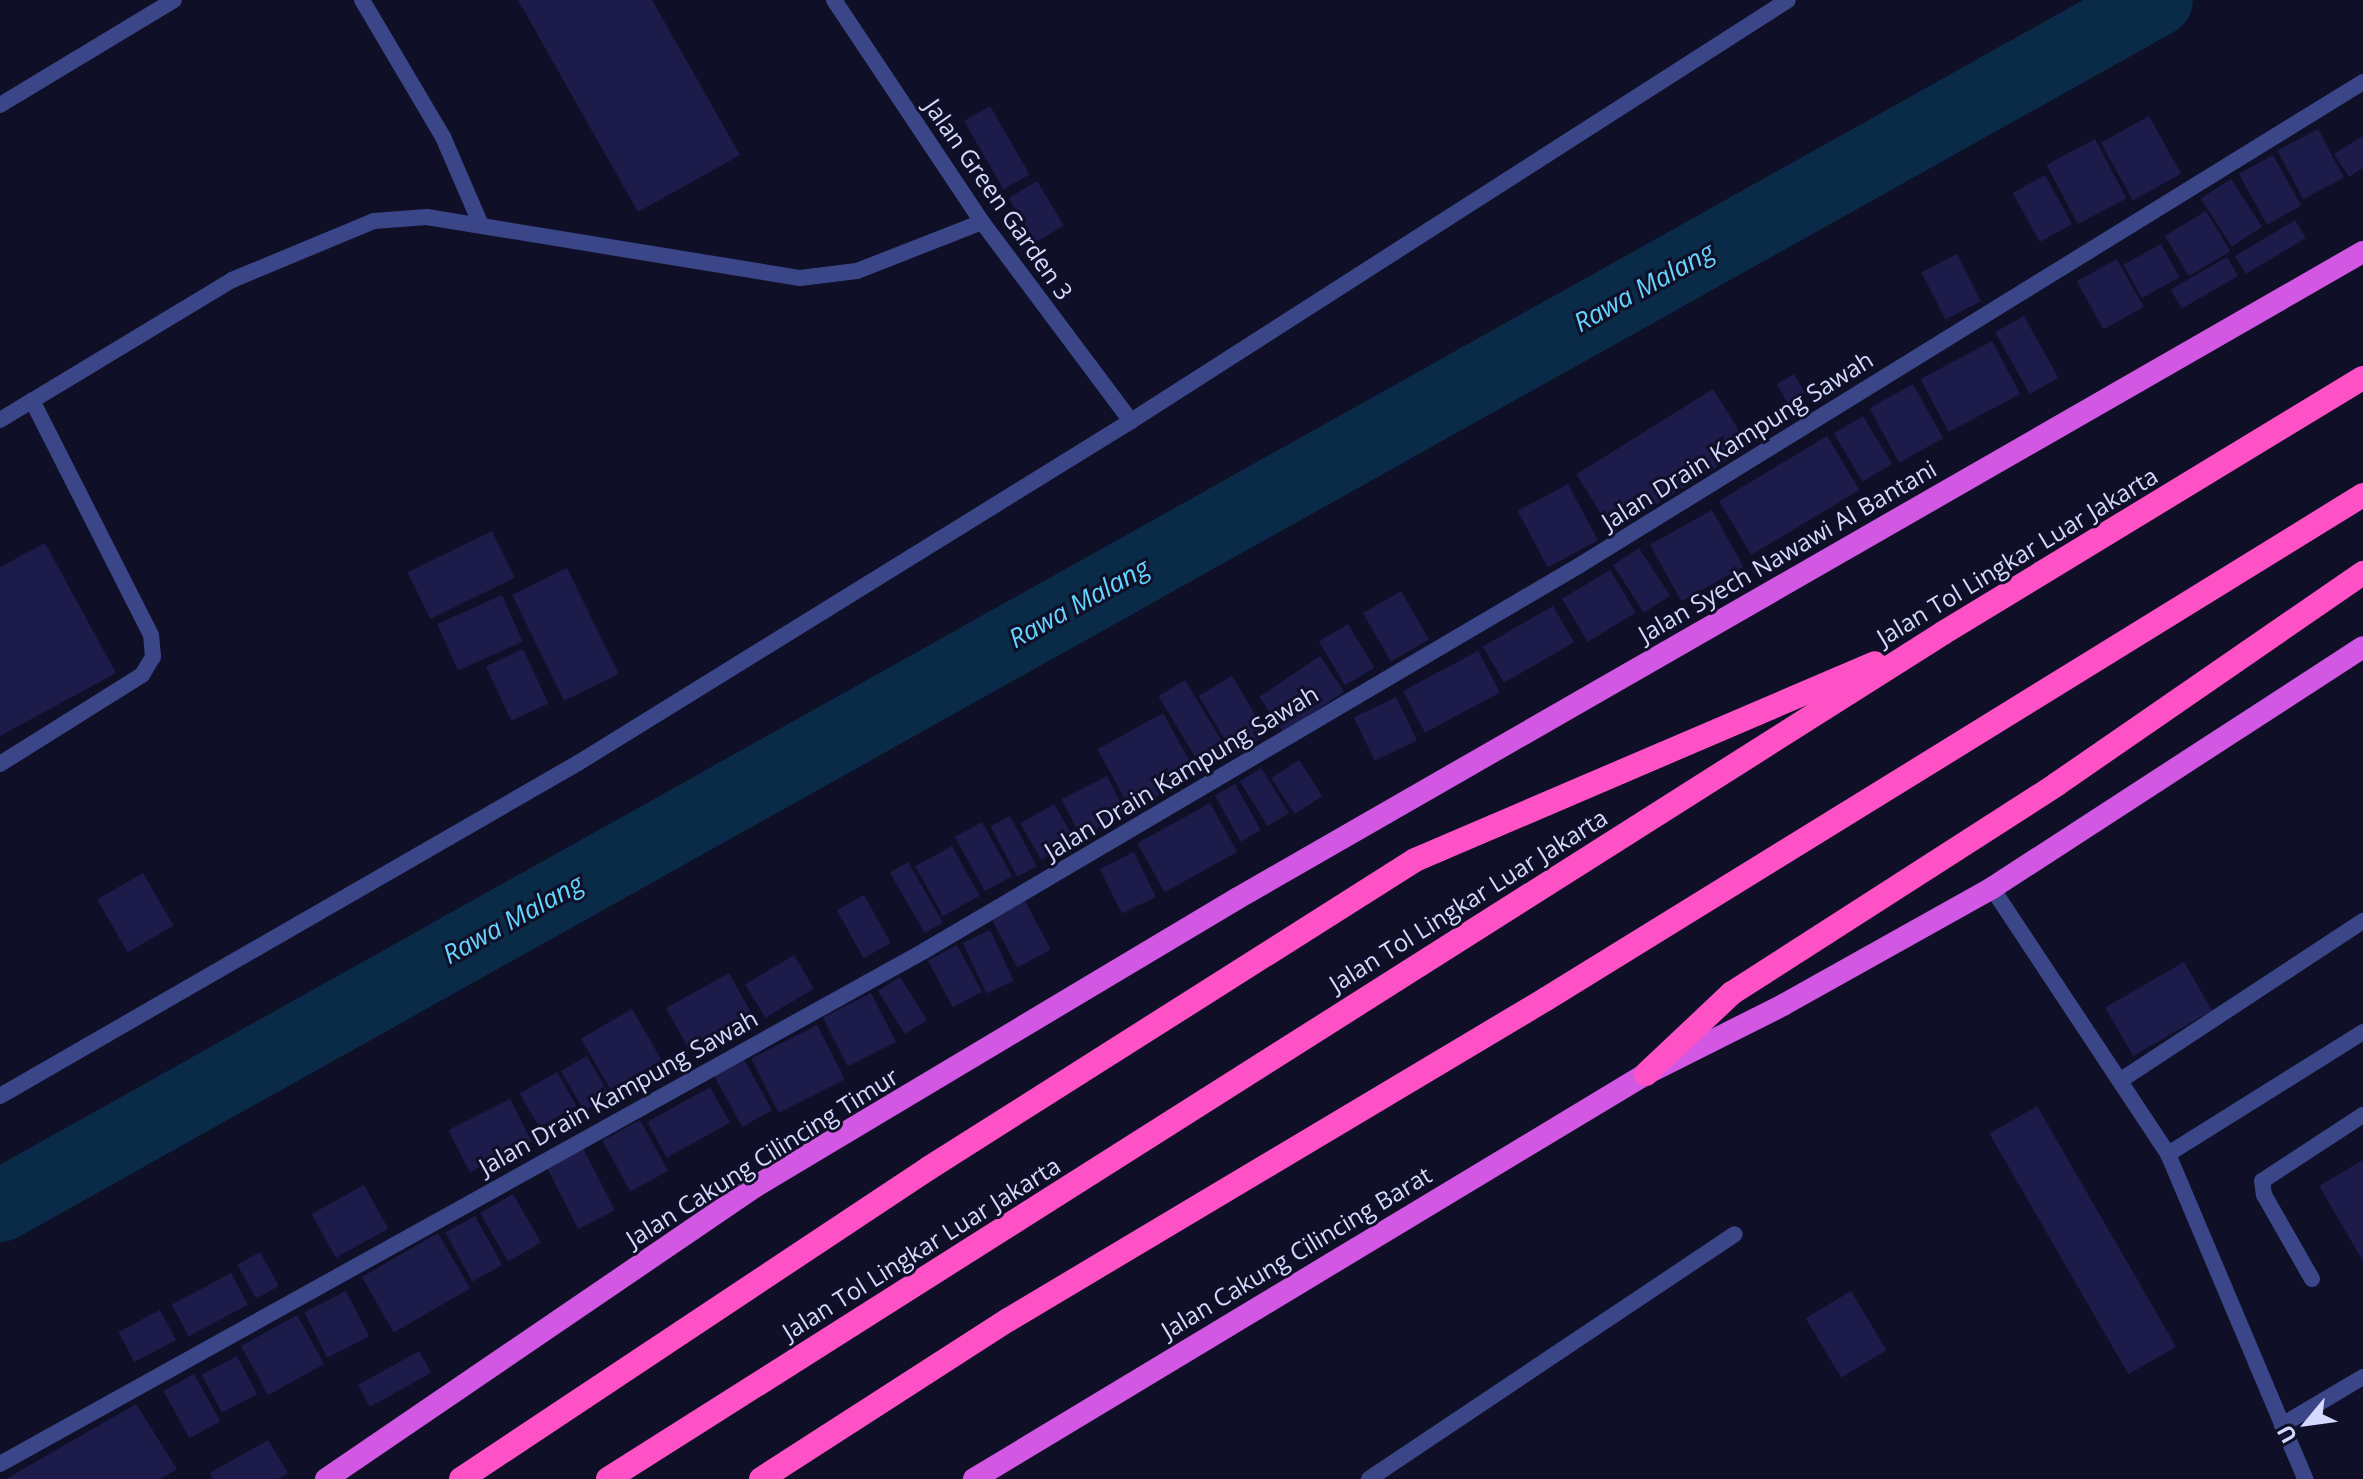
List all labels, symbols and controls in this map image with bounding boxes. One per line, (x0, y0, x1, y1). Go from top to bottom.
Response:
street label: Jalan Green Garden 3 (919, 93, 1079, 305)
water label: Rawa Malang (1568, 236, 1720, 338)
street label: Jalan Drain Kampung Sawah (1596, 344, 1878, 536)
street label: Jalan Syech Nawawi Al Bantani (1633, 454, 1941, 648)
street label: Jalan Tol Lingkar Luar Jakarta (1871, 461, 2163, 651)
water label: Rawa Malang (1003, 552, 1155, 654)
street label: Jalan Drain Kampung Sawah (1039, 679, 1323, 865)
street label: Jalan Tol Lingkar Luar Jakarta (1324, 802, 1612, 998)
water label: Rawa Malang (437, 868, 589, 970)
street label: Jalan Drain Kampung Sawah (473, 1003, 763, 1181)
street label: Jalan Cakung Cilincing Timur (621, 1061, 903, 1253)
street label: Jalan Tol Lingkar Luar Jakarta (777, 1150, 1065, 1346)
street label: Jalan Cakung Cilincing Barat (1156, 1160, 1436, 1344)
north arrow (2267, 1383, 2347, 1463)
text: U (2269, 1420, 2303, 1449)

